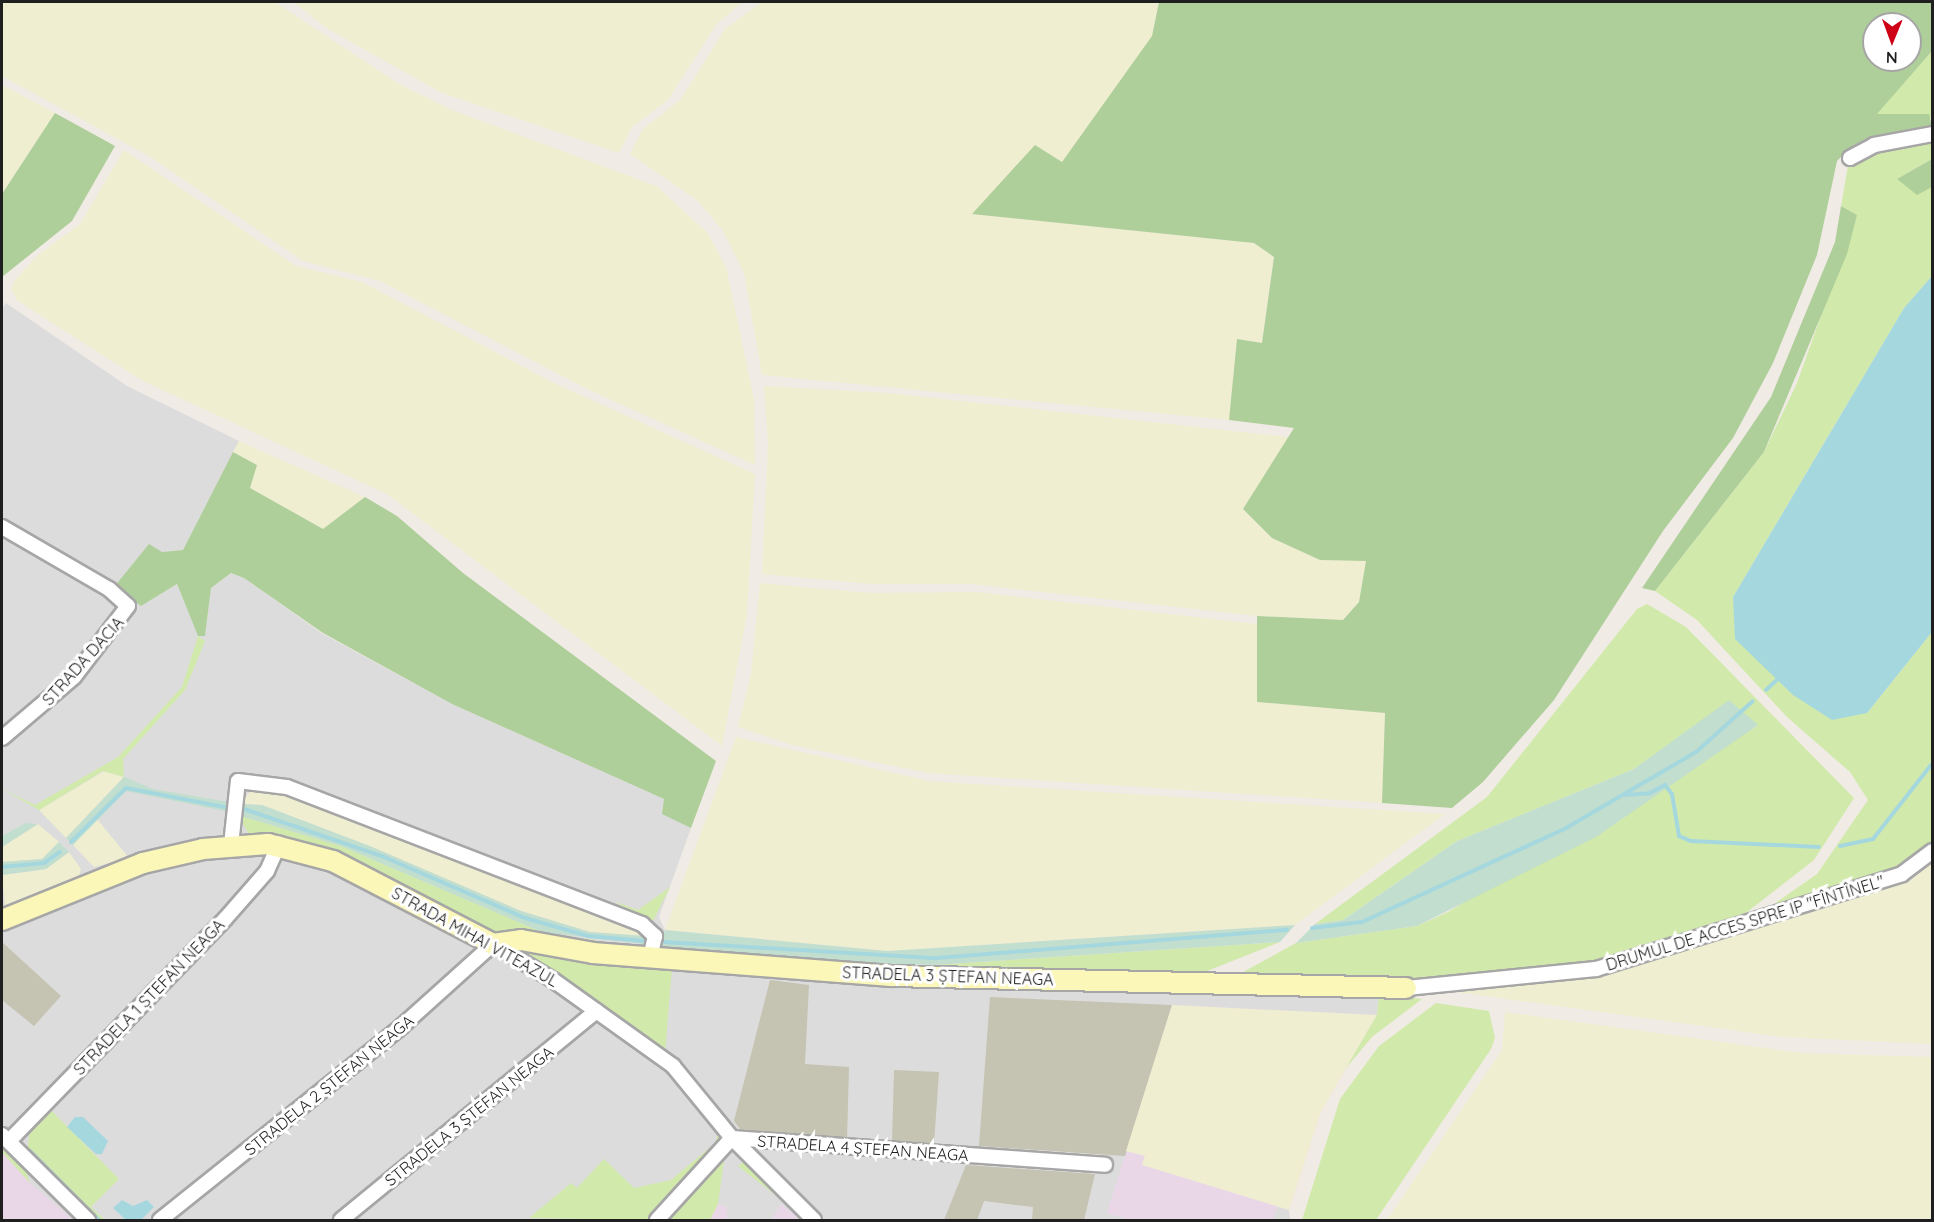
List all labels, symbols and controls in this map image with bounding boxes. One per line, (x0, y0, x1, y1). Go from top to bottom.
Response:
north arrow (1862, 12, 1922, 72)
text: N (1886, 48, 1898, 68)
street label: STRADA DACIA (38, 613, 128, 709)
street label: DRUMUL DE ACCES SPRE IP "FÎNTÎNEL" (1603, 871, 1887, 975)
street label: STRADA MIHAI VITEAZUL (388, 883, 562, 991)
street label: STRADELA 1 ȘTEFAN NEAGA (70, 915, 228, 1079)
street label: STRADELA 3 ȘTEFAN NEAGA (842, 963, 1054, 989)
street label: STRADELA 2 ȘTEFAN NEAGA (241, 1011, 417, 1159)
street label: STRADELA 3 ȘTEFAN NEAGA (381, 1042, 557, 1190)
street label: STRADELA 4 ȘTEFAN NEAGA (757, 1131, 969, 1165)

